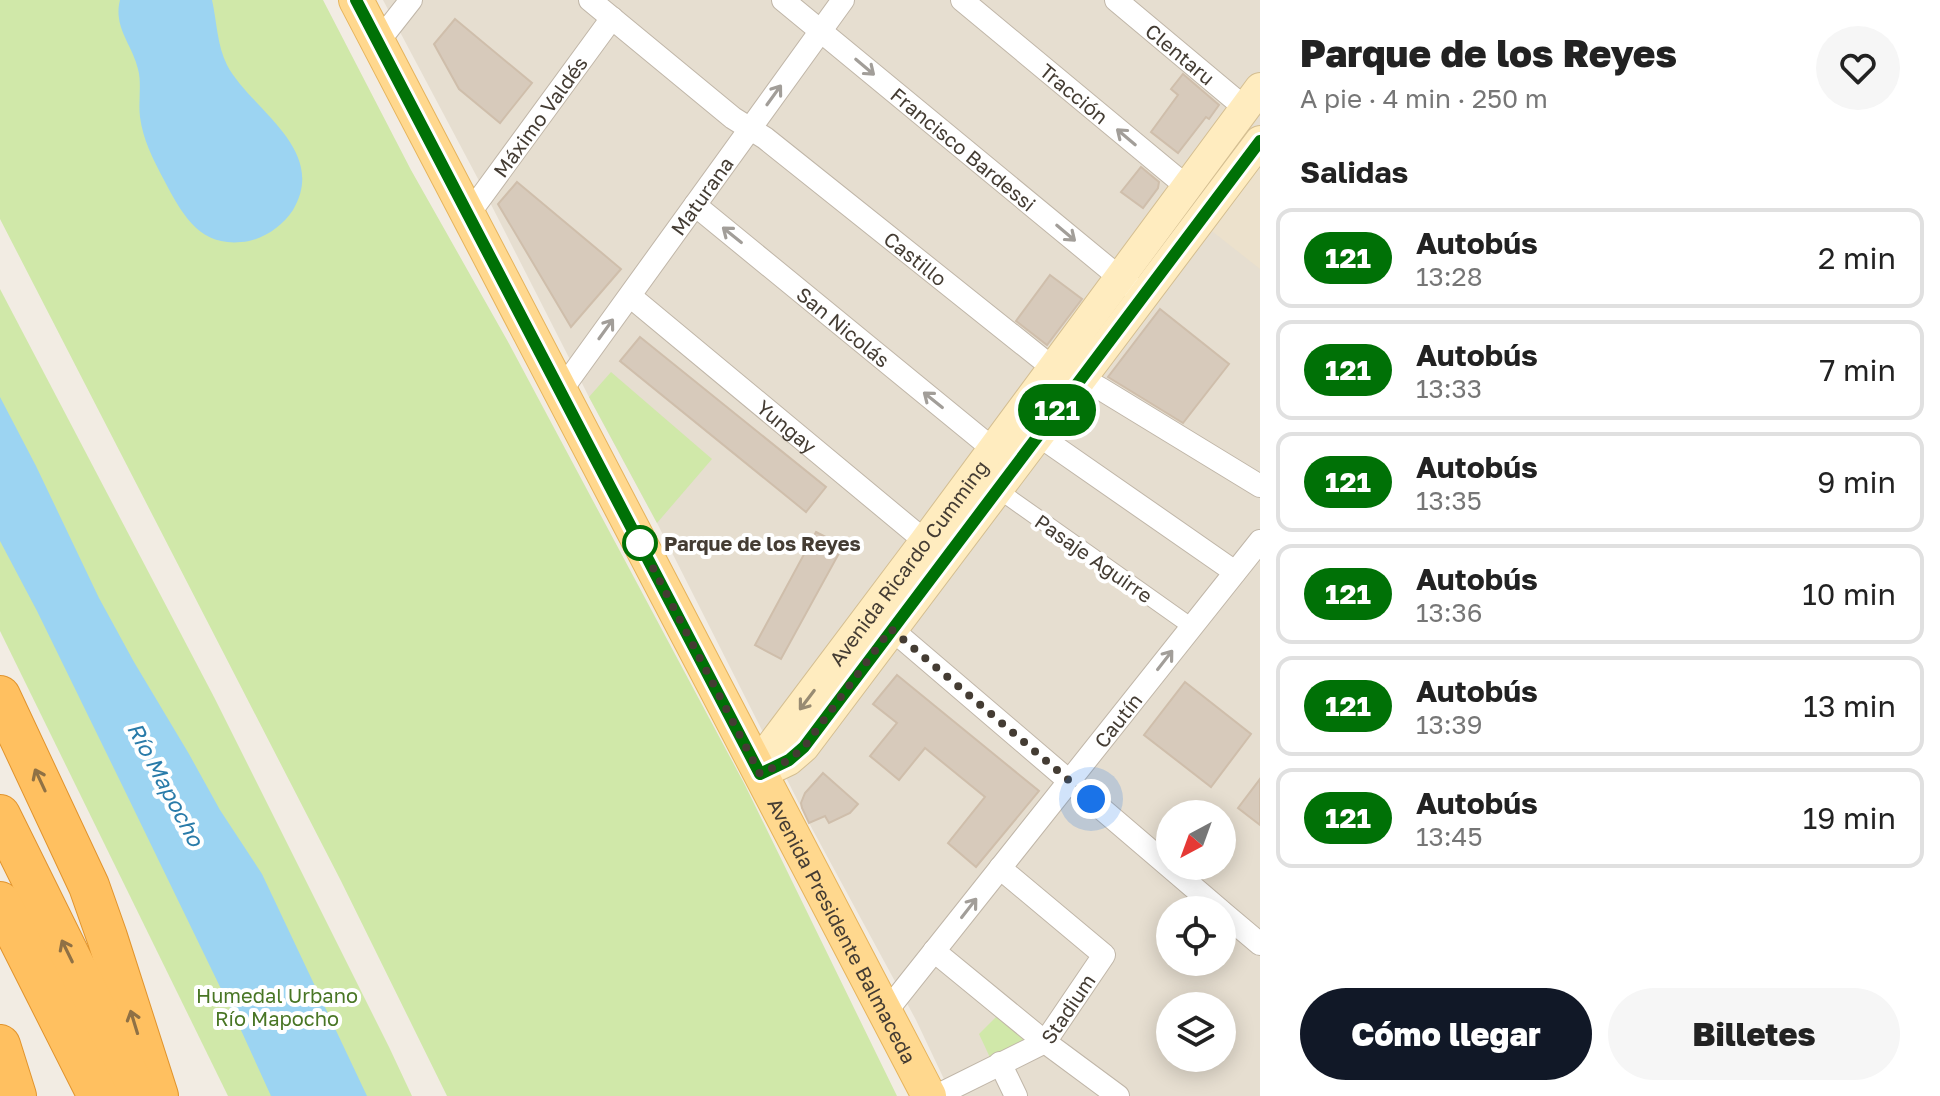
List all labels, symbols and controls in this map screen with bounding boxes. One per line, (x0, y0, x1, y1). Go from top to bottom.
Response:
street label: Clentaru (1141, 18, 1220, 90)
button: heart (1816, 26, 1900, 110)
text: Parque de los Reyes (1300, 30, 1677, 75)
street label: Máximo Valdés (488, 51, 592, 182)
one-way arrow (854, 58, 875, 76)
street label: Tracción (1035, 58, 1113, 128)
street label: Francisco Bardessi (886, 82, 1041, 216)
text: A pie · 4 min · 250 m (1300, 83, 1548, 114)
one-way arrow (766, 85, 783, 107)
one-way arrow (1117, 128, 1137, 146)
street label: Maturana (665, 152, 738, 240)
text: Salidas (1300, 154, 1408, 190)
one-way arrow (1055, 224, 1076, 242)
text: Autobús (1416, 225, 1538, 261)
street label: Castillo (879, 226, 952, 291)
one-way arrow (722, 227, 743, 244)
text: 2 min (1818, 240, 1896, 276)
text: 121 (1325, 241, 1371, 274)
text: 13:28 (1416, 261, 1483, 292)
street label: San Nicolás (792, 281, 895, 372)
one-way arrow (597, 319, 614, 340)
text: Autobús (1416, 337, 1538, 373)
text: 7 min (1820, 352, 1896, 388)
text: 121 (1325, 353, 1371, 386)
text: 13:33 (1416, 373, 1482, 404)
line badge: 121 (1011, 384, 1103, 436)
one-way arrow (923, 391, 944, 409)
text: 121 (1034, 393, 1080, 426)
street label: Yungay (752, 395, 822, 458)
text: Autobús (1416, 449, 1538, 485)
street label: Avenida Ricardo Cumming (824, 455, 993, 670)
text: 9 min (1817, 464, 1896, 500)
text: 121 (1325, 465, 1371, 498)
text: 13:35 (1416, 485, 1482, 516)
street label: Pasaje Aguirre (1031, 509, 1157, 607)
marker: Parque de los Reyes (623, 526, 657, 560)
place label: Parque de los Reyes (664, 531, 861, 555)
text: Autobús (1416, 561, 1538, 597)
text: 10 min (1802, 576, 1896, 612)
text: 121 (1325, 577, 1371, 610)
text: 13:36 (1416, 597, 1483, 628)
one-way arrow (1156, 650, 1174, 671)
text: Autobús (1416, 673, 1538, 709)
street label: Cautín (1089, 688, 1147, 752)
text: 13 min (1803, 688, 1896, 724)
one-way arrow (798, 689, 815, 710)
text: 121 (1325, 689, 1371, 722)
text: 13:39 (1416, 709, 1483, 740)
water label: Río Mapocho (122, 717, 211, 852)
one-way arrow (32, 768, 47, 792)
your location (1071, 779, 1111, 819)
text: Autobús (1416, 785, 1538, 821)
street label: Avenida Presidente Balmaceda (763, 794, 922, 1067)
north arrow (1156, 800, 1236, 880)
map controls (1156, 800, 1236, 1072)
text: 19 min (1803, 800, 1896, 836)
text: 121 (1325, 801, 1371, 834)
text: 13:45 (1416, 821, 1483, 852)
button: locate (1156, 896, 1236, 976)
one-way arrow (960, 898, 977, 919)
one-way arrow (59, 940, 74, 964)
street label: Stadium (1035, 969, 1100, 1048)
park label: Humedal Urbano Río Mapocho (196, 983, 358, 1030)
button: Cómo llegar (1300, 988, 1592, 1080)
button: Billetes (1608, 988, 1900, 1080)
button: layers (1156, 992, 1236, 1072)
one-way arrow (126, 1009, 141, 1035)

